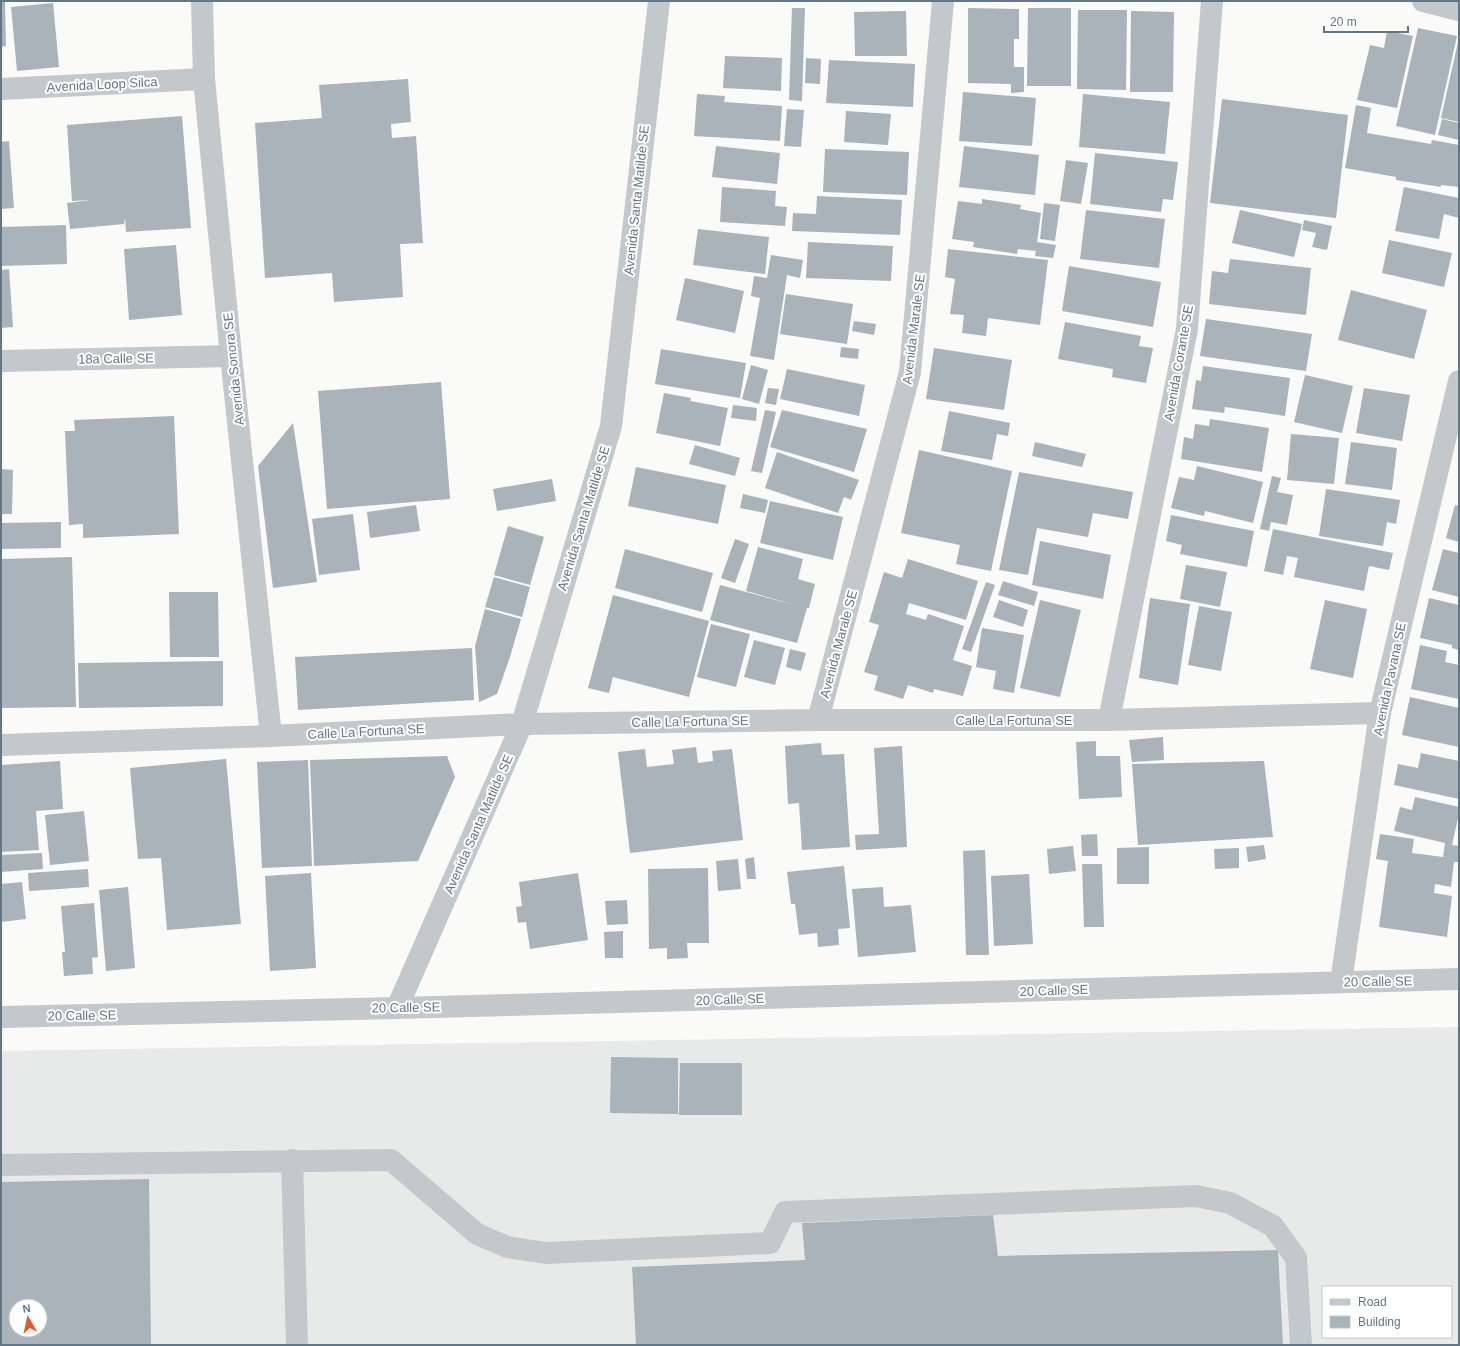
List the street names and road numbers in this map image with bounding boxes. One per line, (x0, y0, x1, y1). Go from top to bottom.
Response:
street label: Avenida Loop Silca (46, 74, 159, 95)
street label: Avenida Santa Matilde SE (621, 124, 652, 276)
street label: Avenida Marale SE (899, 273, 928, 385)
street label: Avenida Corante SE (1161, 304, 1196, 422)
street label: Avenida Sonora SE (220, 312, 247, 426)
street label: 18a Calle SE (78, 350, 154, 367)
street label: Avenida Santa Matilde SE (554, 444, 613, 592)
street label: Avenida Marale SE (817, 588, 860, 700)
street label: Avenida Pavana SE (1370, 621, 1409, 737)
street label: Calle La Fortuna SE (631, 713, 749, 730)
street label: Calle La Fortuna SE (955, 713, 1073, 728)
street label: Calle La Fortuna SE (307, 721, 425, 742)
street label: Avenida Santa Matilde SE (441, 752, 516, 896)
street label: 20 Calle SE (1344, 973, 1413, 990)
street label: 20 Calle SE (1019, 982, 1089, 999)
street label: 20 Calle SE (695, 991, 765, 1008)
street label: 20 Calle SE (372, 999, 441, 1016)
street label: 20 Calle SE (48, 1007, 117, 1024)

